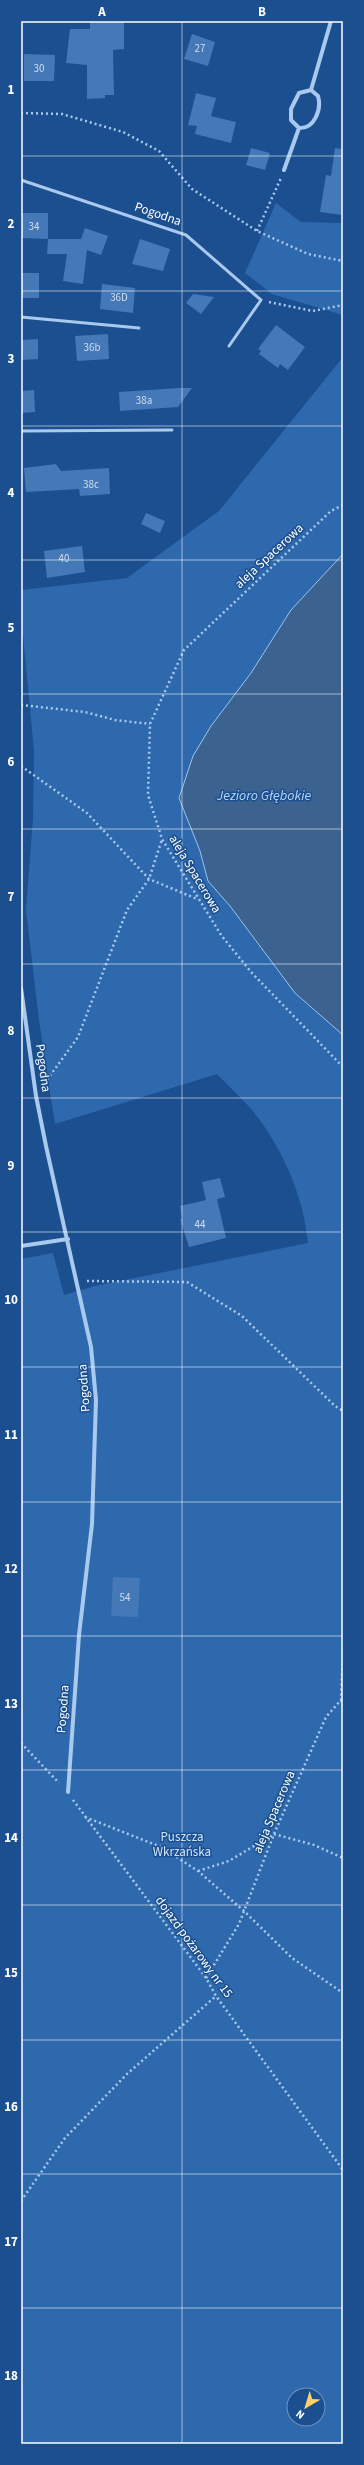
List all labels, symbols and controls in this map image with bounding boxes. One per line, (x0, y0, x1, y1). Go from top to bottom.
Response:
text: A (97, 3, 106, 21)
text: B (258, 3, 266, 21)
house number: 27 (195, 41, 205, 56)
house number: 30 (34, 61, 44, 76)
text: 1 (8, 81, 15, 99)
street label: Pogodna (132, 198, 184, 230)
text: 2 (8, 215, 15, 233)
house number: 34 (29, 219, 40, 234)
house number: 36D (110, 290, 128, 305)
house number: 36b (83, 340, 101, 355)
text: 3 (8, 350, 15, 368)
house number: 38a (136, 393, 152, 408)
house number: 38c (83, 477, 99, 492)
text: 4 (8, 484, 15, 502)
street label: aleja Spacerowa (231, 519, 307, 593)
house number: 40 (59, 551, 69, 566)
text: 5 (8, 619, 15, 637)
text: 6 (8, 753, 15, 771)
water label: Jezioro Głębokie (216, 786, 311, 806)
street label: aleja Spacerowa (165, 831, 225, 917)
text: 7 (8, 888, 15, 906)
text: 8 (8, 1022, 15, 1040)
street label: Pogodna (31, 1043, 55, 1093)
text: 9 (8, 1157, 15, 1175)
house number: 44 (195, 1217, 206, 1232)
text: 10 (4, 1291, 18, 1309)
street label: Pogodna (73, 1363, 95, 1413)
text: 11 (4, 1426, 18, 1444)
text: 12 (4, 1560, 18, 1578)
house number: 54 (120, 1590, 131, 1605)
street label: Pogodna (52, 1684, 74, 1734)
text: 13 (4, 1695, 18, 1713)
street label: aleja Spacerowa (248, 1768, 300, 1856)
park label: Puszcza Wkrzańska (153, 1828, 211, 1861)
text: 14 (4, 1829, 18, 1847)
street label: dojazd pożarowy nr 15 (151, 1892, 237, 2002)
text: 15 (4, 1964, 18, 1982)
text: 16 (4, 2098, 18, 2116)
text: 17 (4, 2233, 18, 2251)
text: 18 (4, 2367, 18, 2385)
north arrow (286, 2387, 326, 2427)
text: N (293, 2406, 308, 2423)

